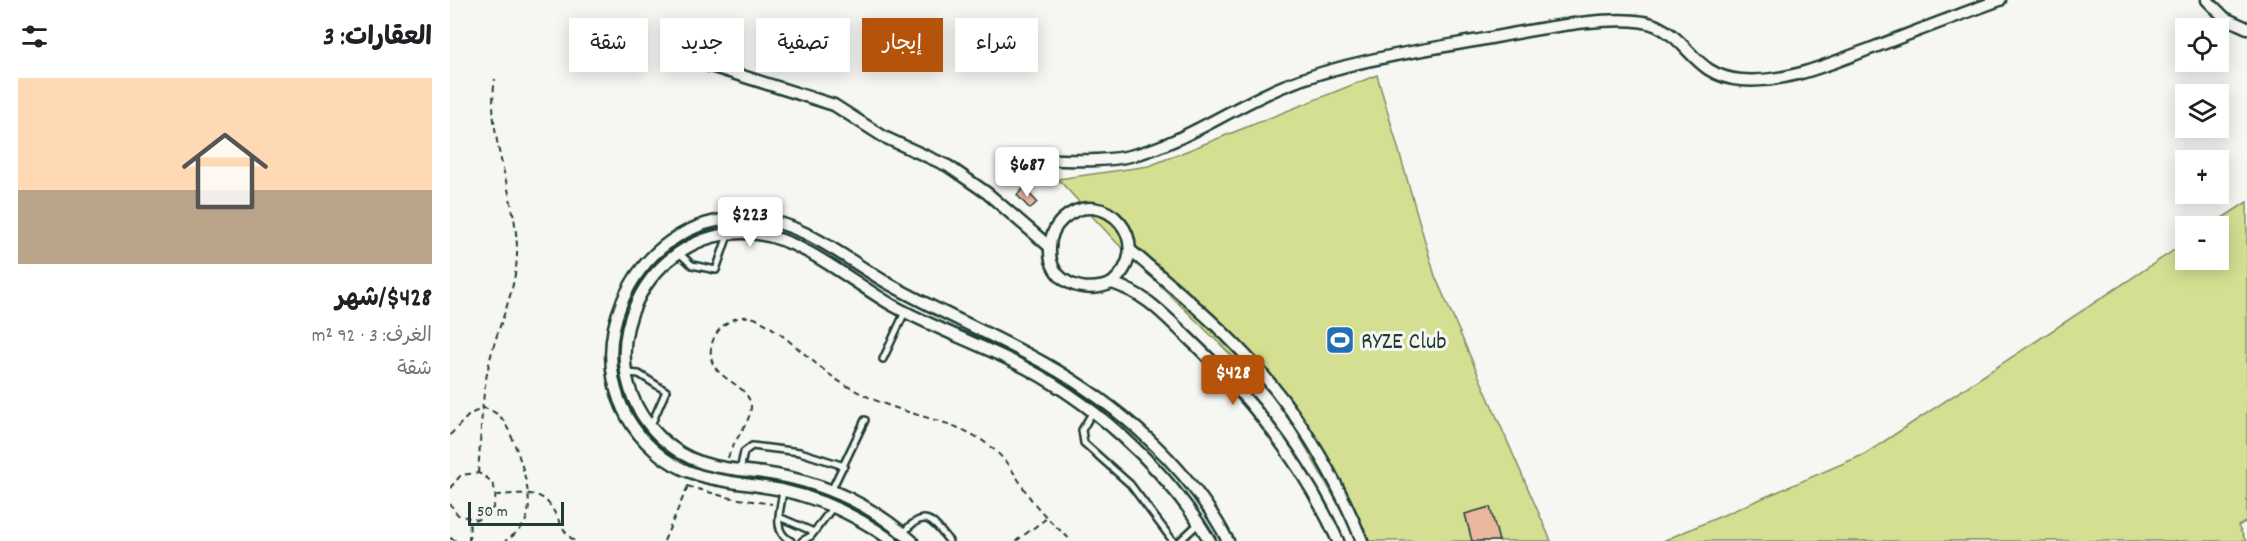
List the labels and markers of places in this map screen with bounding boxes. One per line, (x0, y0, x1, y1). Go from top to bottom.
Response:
pin: $687 (991, 147, 1063, 198)
pin: $223 (714, 197, 786, 248)
sports icon: RYZE Club (1324, 324, 1356, 356)
place label: RYZE Club (1361, 326, 1447, 360)
pin: $428 (1197, 355, 1269, 406)

